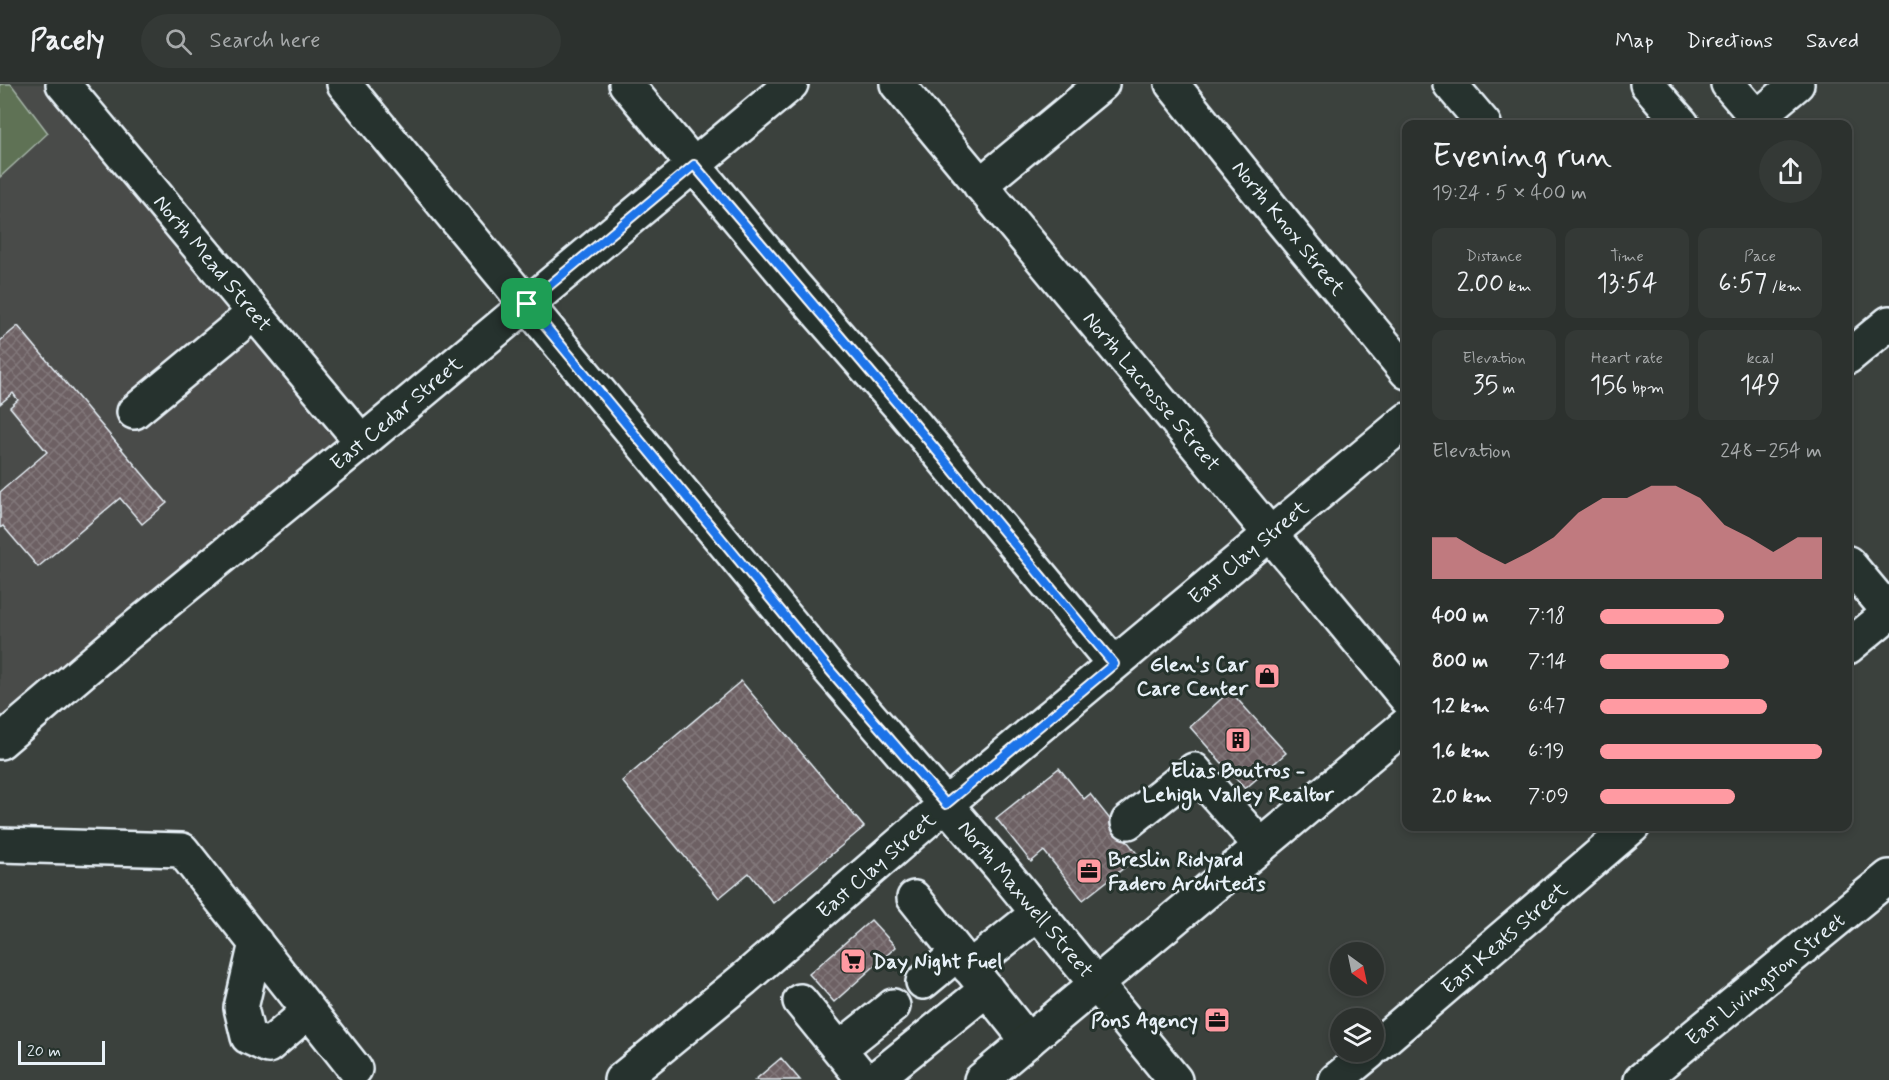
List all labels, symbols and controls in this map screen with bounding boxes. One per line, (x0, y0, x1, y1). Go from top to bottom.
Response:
search box (141, 14, 561, 68)
text: Pacely (30, 23, 105, 60)
icon: search (162, 25, 195, 58)
text: Search here (210, 27, 320, 55)
text: Map (1615, 27, 1654, 55)
text: Directions (1687, 27, 1773, 55)
text: Saved (1806, 27, 1859, 55)
text: Evening run (1432, 135, 1612, 179)
button: share (1759, 140, 1822, 203)
street label: North Knox Street (1225, 155, 1352, 303)
text: 19:24 · 5 × 400 m (1432, 180, 1587, 207)
street label: North Mead Street (147, 189, 278, 338)
text: Distance (1466, 246, 1522, 267)
text: Time (1610, 246, 1644, 267)
text: Pace (1744, 246, 1776, 267)
text: 2.00 (1456, 267, 1504, 301)
text: 13:54 (1597, 267, 1657, 301)
text: 6:57 (1718, 267, 1767, 301)
text: km (1504, 276, 1532, 297)
text: /km (1767, 276, 1802, 297)
pin (501, 278, 552, 329)
icon: arrive (510, 287, 543, 320)
street label: North Lacrosse Street (1076, 306, 1226, 477)
text: Elevation (1463, 348, 1526, 369)
text: Heart rate (1591, 348, 1663, 369)
text: kcal (1747, 348, 1773, 369)
street label: East Cedar Street (325, 350, 469, 477)
text: 35 (1473, 369, 1498, 403)
text: 156 (1590, 369, 1628, 403)
text: 149 (1739, 369, 1781, 403)
text: m (1498, 378, 1515, 399)
text: bpm (1628, 378, 1664, 399)
text: Elevation (1432, 438, 1511, 465)
text: 248–254 m (1720, 438, 1822, 465)
street label: East Clay Street (1183, 494, 1315, 611)
text: 400 m (1432, 603, 1488, 630)
text: 7:18 (1528, 603, 1565, 630)
text: 800 m (1432, 648, 1488, 675)
text: 7:14 (1528, 648, 1567, 675)
place label: Glen's Car Care Center (1136, 651, 1249, 703)
shop icon: Glen's Car Care Center (1252, 661, 1282, 691)
text: 1.2 km (1432, 693, 1489, 720)
text: 6:47 (1528, 693, 1565, 720)
building icon: Elias Boutros - Lehigh Valley Realtor (1223, 725, 1253, 755)
text: 1.6 km (1432, 738, 1490, 765)
text: 6:19 (1528, 738, 1564, 765)
place label: Elias Boutros - Lehigh Valley Realtor (1142, 757, 1335, 811)
text: 2.0 km (1432, 783, 1492, 810)
text: 7:09 (1528, 783, 1569, 810)
street label: East Clay Street (811, 806, 943, 925)
street label: North Maxwell Street (951, 815, 1100, 984)
place label: Breslin Ridyard Fadero Architects (1108, 846, 1266, 898)
office icon: Breslin Ridyard Fadero Architects (1074, 856, 1104, 886)
street label: East Keats Street (1436, 876, 1574, 1001)
street label: East Livingston Street (1680, 907, 1851, 1053)
north arrow (1330, 942, 1384, 996)
map controls (1330, 942, 1384, 1062)
supermarket icon: Day Night Fuel (838, 946, 868, 976)
place label: Day Night Fuel (872, 948, 1002, 976)
office icon: Pons Agency (1202, 1005, 1232, 1035)
place label: Pons Agency (1091, 1007, 1198, 1035)
button: layers (1330, 1008, 1384, 1062)
scale bar (18, 1038, 105, 1066)
text: 20 m (27, 1041, 61, 1062)

